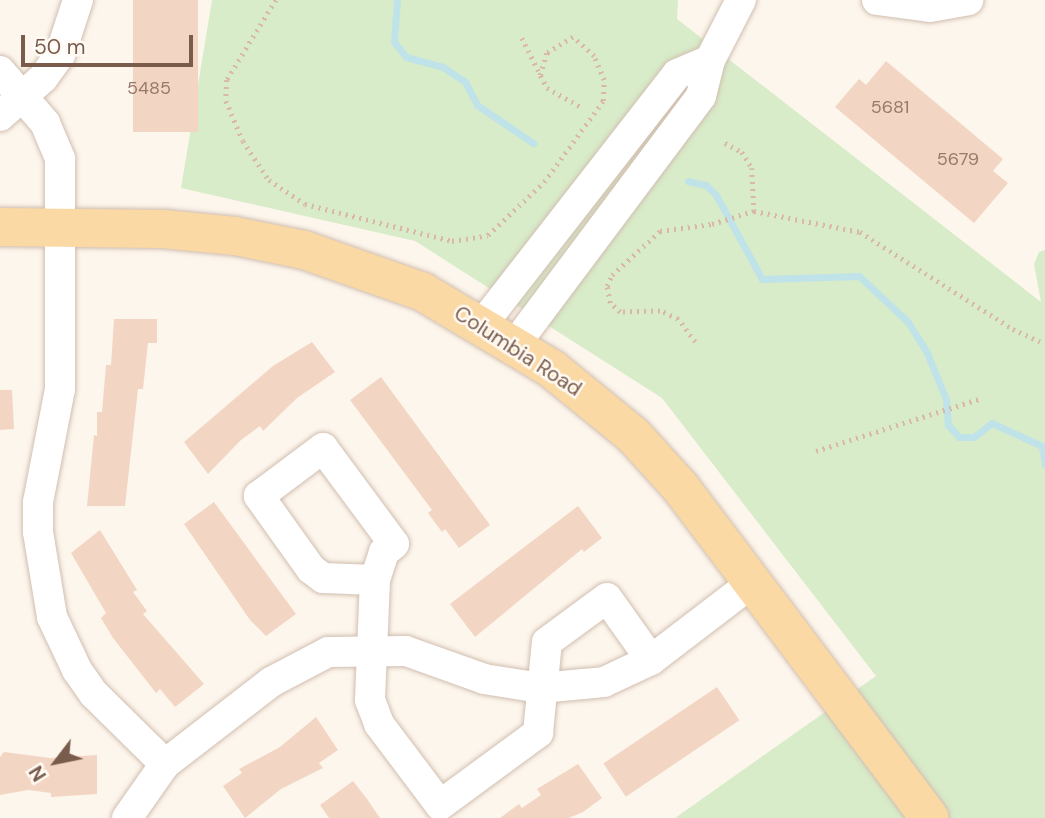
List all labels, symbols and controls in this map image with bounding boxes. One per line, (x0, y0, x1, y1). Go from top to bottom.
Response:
scale bar (24, 21, 196, 65)
text: 50 m (34, 33, 85, 61)
house number: 5485 (127, 77, 171, 99)
house number: 5681 (871, 96, 909, 118)
house number: 5679 (937, 148, 979, 170)
street label: Columbia Road (449, 300, 587, 402)
north arrow (21, 727, 91, 797)
text: N (23, 761, 52, 786)

